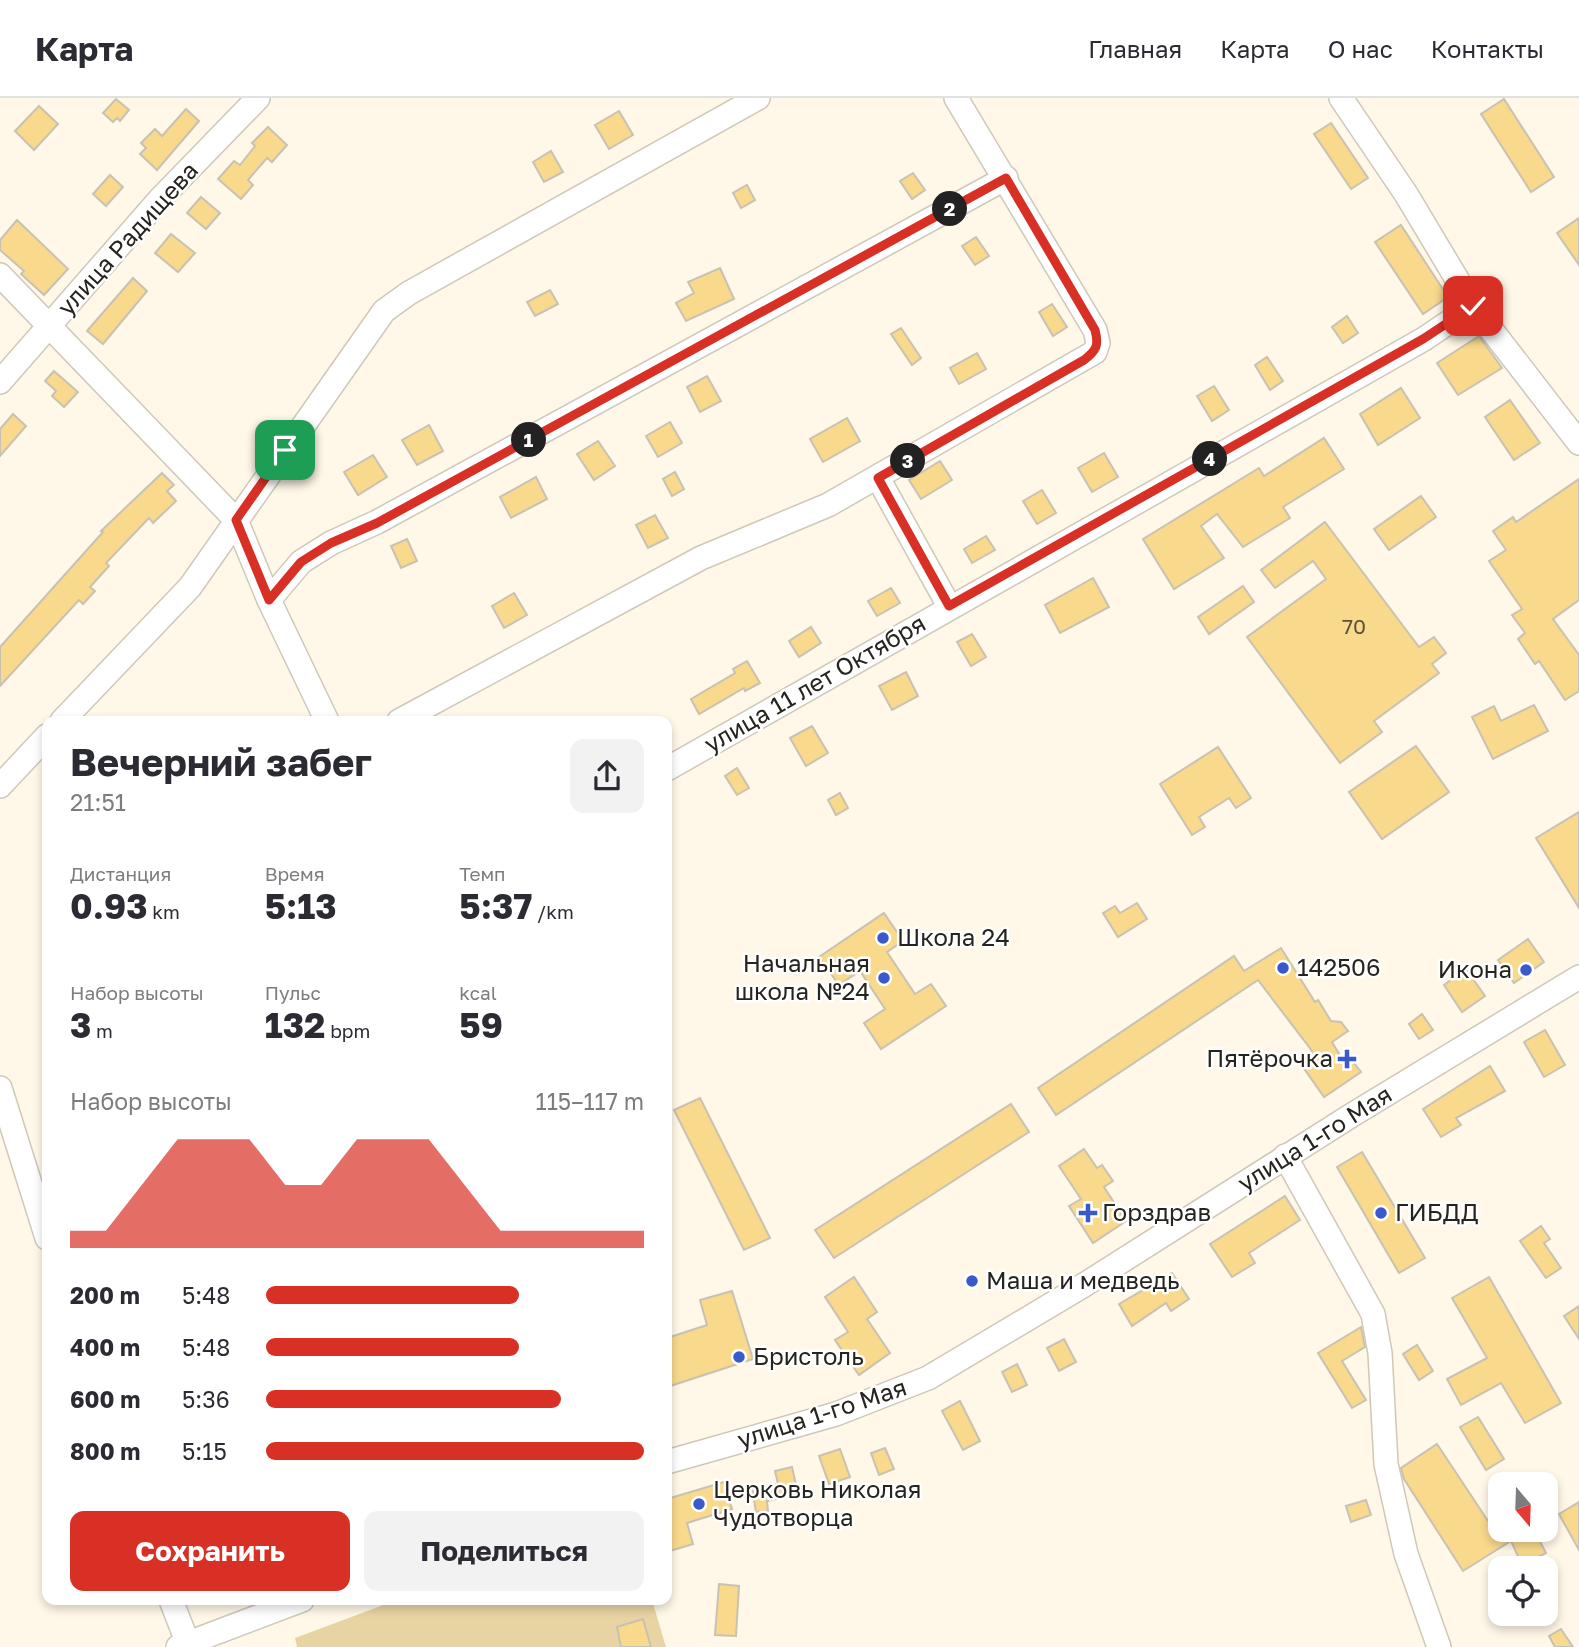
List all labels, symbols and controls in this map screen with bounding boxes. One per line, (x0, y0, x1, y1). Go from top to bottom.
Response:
text: Карта (35, 29, 134, 68)
text: Главная (1088, 34, 1182, 63)
text: Карта (1220, 34, 1290, 63)
text: О нас (1328, 34, 1393, 63)
text: Контакты (1431, 34, 1544, 63)
street label: улица Радищева (51, 155, 203, 321)
pin: 2 (932, 192, 968, 226)
text: 2 (944, 197, 955, 220)
pin (1443, 276, 1503, 336)
icon: check (1454, 287, 1492, 325)
pin (255, 420, 315, 480)
pin: 1 (512, 422, 546, 458)
text: 1 (524, 428, 533, 451)
icon: arrive (266, 431, 304, 469)
pin: 4 (1192, 442, 1228, 476)
pin: 3 (890, 444, 926, 478)
text: 4 (1204, 447, 1215, 470)
text: 3 (902, 449, 913, 472)
street label: улица 11 лет Октября (699, 608, 930, 758)
house number: 70 (1342, 613, 1366, 639)
text: Вечерний забег (70, 739, 372, 784)
button: share (570, 739, 644, 813)
text: 21:51 (70, 788, 126, 816)
text: Дистанция (70, 862, 171, 885)
text: Время (265, 862, 325, 885)
text: Темп (459, 862, 506, 885)
text: 0.93 (70, 885, 148, 927)
text: 5:13 (265, 885, 337, 927)
text: 5:37 (459, 885, 532, 927)
text: km (148, 900, 180, 923)
text: /km (532, 900, 574, 923)
place label: Школа 24 (897, 922, 1010, 951)
marker: Школа 24 (875, 930, 891, 946)
place label: Начальная школа №24 (735, 948, 870, 1005)
place label: 142506 (1297, 952, 1381, 981)
place label: Икона (1438, 954, 1512, 983)
marker: 142506 (1275, 960, 1291, 976)
marker: Икона (1518, 962, 1534, 978)
marker: Начальная школа №24 (876, 970, 892, 986)
text: Набор высоты (70, 981, 204, 1004)
text: Пульс (265, 981, 321, 1004)
text: kcal (459, 981, 497, 1004)
text: 3 (70, 1004, 91, 1046)
text: 132 (265, 1004, 325, 1046)
text: 59 (459, 1004, 503, 1046)
text: m (91, 1019, 113, 1042)
text: bpm (325, 1019, 370, 1042)
place label: Пятёрочка (1206, 1043, 1333, 1072)
marker: Пятёрочка (1339, 1051, 1355, 1067)
street label: улица 1-го Мая (1232, 1079, 1397, 1197)
text: Набор высоты (70, 1087, 232, 1115)
text: 115–117 m (536, 1087, 644, 1115)
place label: Горздрав (1102, 1197, 1211, 1226)
place label: ГИБДД (1395, 1197, 1479, 1226)
marker: Горздрав (1080, 1205, 1096, 1221)
marker: ГИБДД (1373, 1205, 1389, 1221)
place label: Маша и медведь (986, 1265, 1180, 1294)
marker: Маша и медведь (964, 1273, 980, 1289)
text: 200 m (70, 1281, 140, 1309)
text: 5:48 (182, 1281, 230, 1309)
text: 400 m (70, 1333, 140, 1361)
text: 5:48 (182, 1333, 230, 1361)
place label: Бристоль (753, 1341, 864, 1370)
marker: Бристоль (731, 1349, 747, 1365)
street label: улица 1-го Мая (733, 1372, 910, 1454)
text: 600 m (70, 1385, 140, 1413)
text: 5:36 (182, 1385, 230, 1413)
text: 800 m (70, 1437, 141, 1465)
text: 5:15 (182, 1437, 227, 1465)
north arrow (1488, 1472, 1558, 1542)
map controls (1488, 1472, 1558, 1626)
place label: Церковь Николая Чудотворца (713, 1474, 921, 1531)
marker: Церковь Николая Чудотворца (691, 1496, 707, 1512)
button: Сохранить (70, 1511, 350, 1591)
button: Поделиться (364, 1511, 644, 1591)
button: locate (1488, 1556, 1558, 1626)

